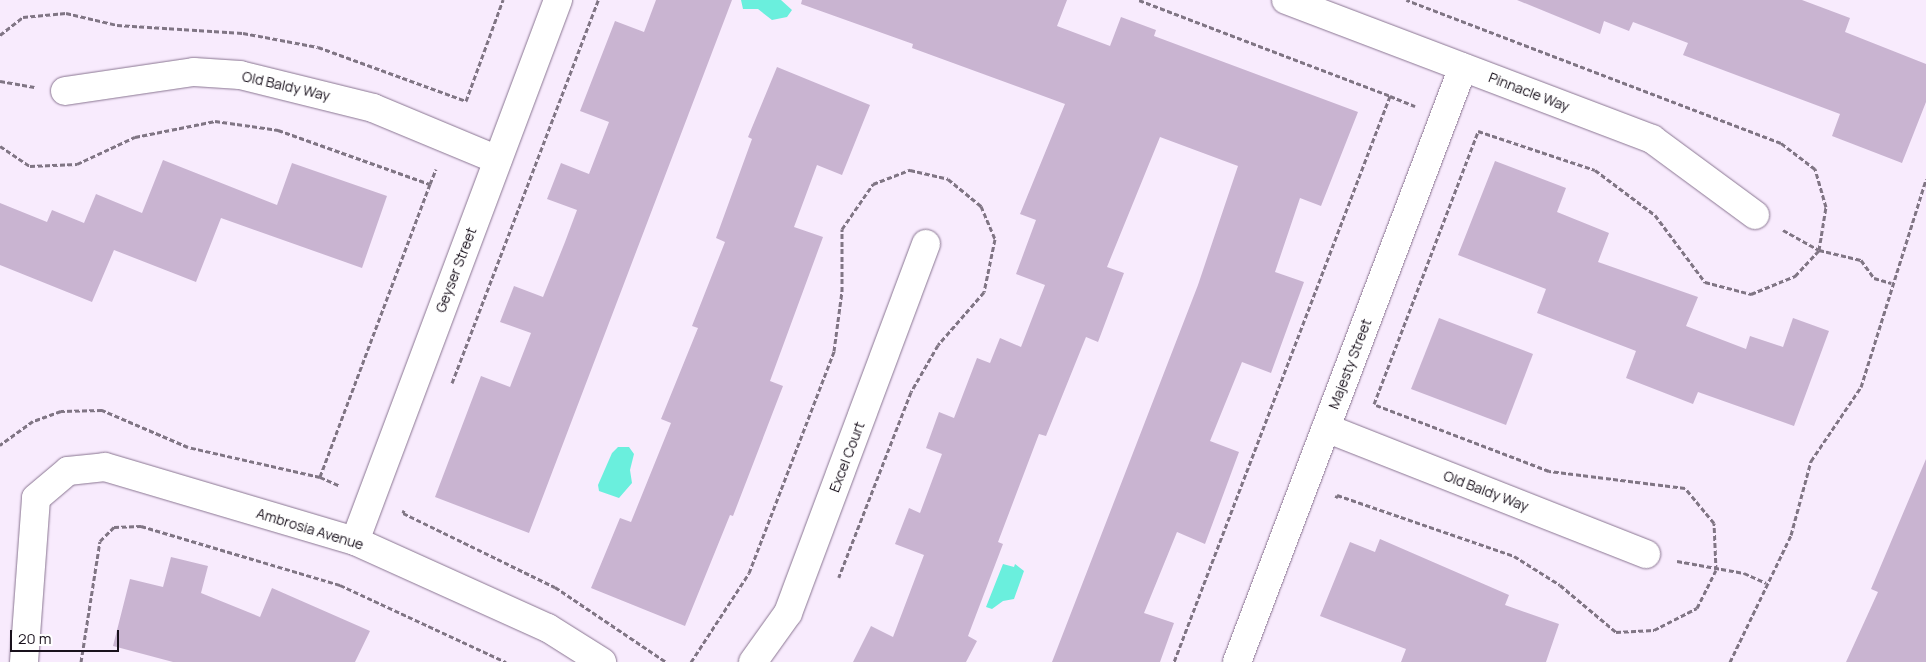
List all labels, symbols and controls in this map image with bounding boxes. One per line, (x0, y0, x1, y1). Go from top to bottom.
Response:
street label: Old Baldy Way (240, 68, 332, 104)
street label: Pinnacle Way (1486, 69, 1572, 115)
street label: Geyser Street (432, 225, 480, 315)
street label: Majesty Street (1325, 317, 1375, 411)
street label: Excel Court (826, 419, 868, 495)
street label: Old Baldy Way (1441, 467, 1531, 515)
street label: Ambrosia Avenue (254, 505, 366, 553)
scale bar (12, 620, 121, 652)
text: 20 m (18, 628, 51, 649)

